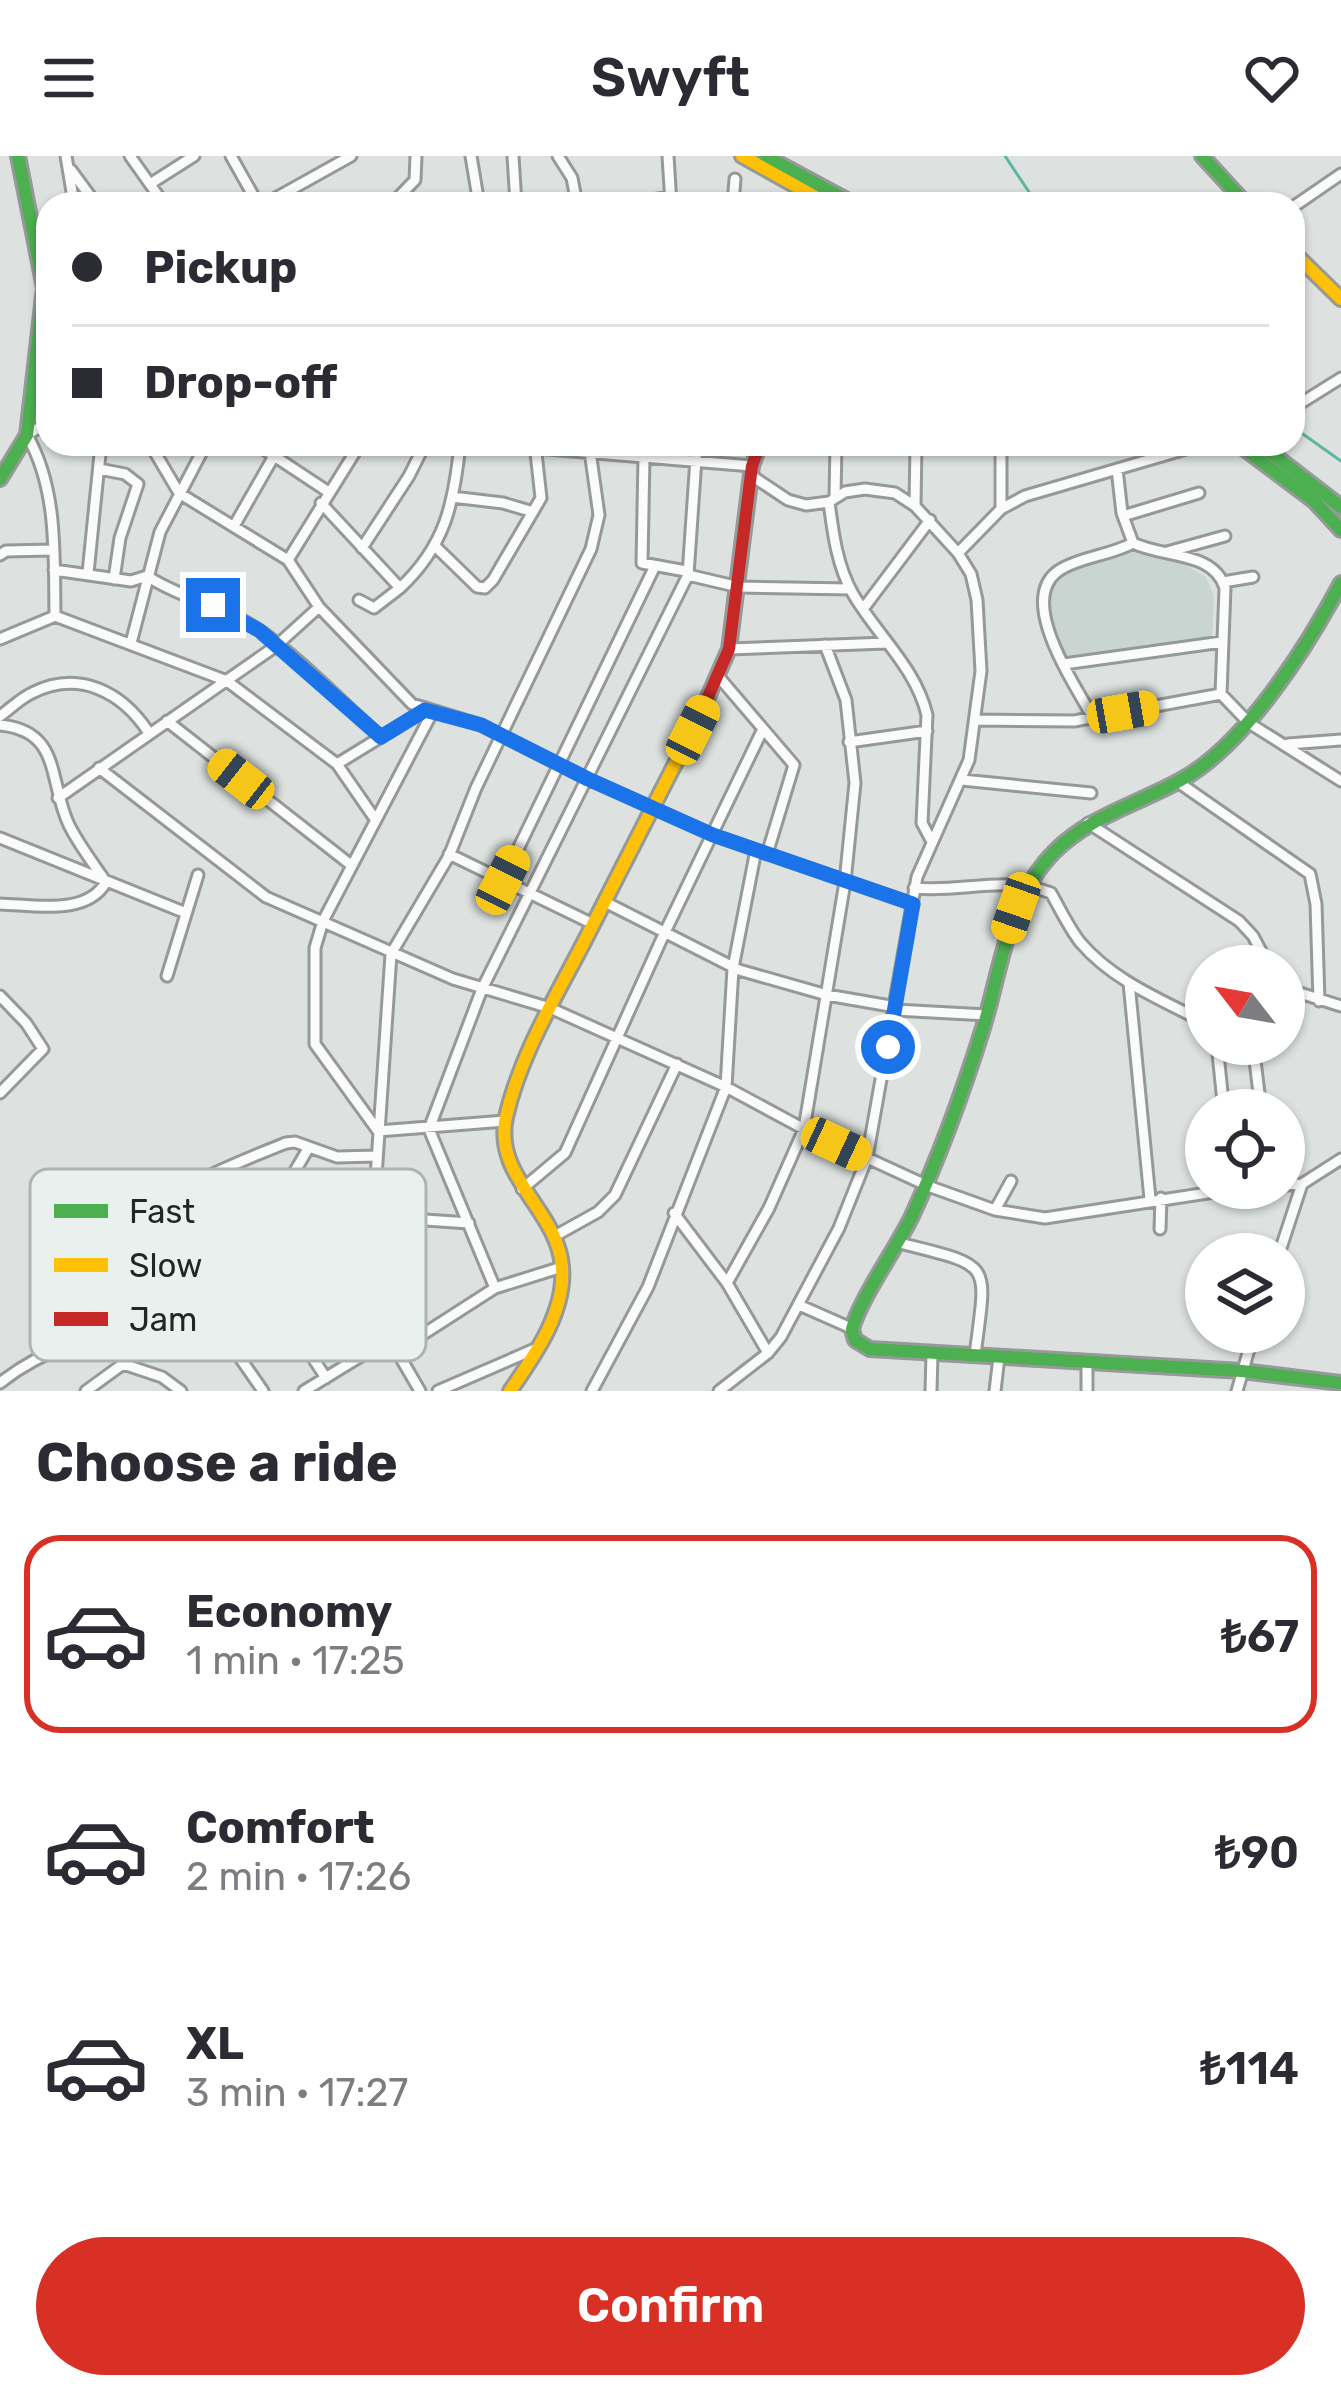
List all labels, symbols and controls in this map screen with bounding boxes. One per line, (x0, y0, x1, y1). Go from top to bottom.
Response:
icon: menu (36, 45, 102, 111)
icon: heart (1239, 45, 1305, 111)
text: Swyft (591, 46, 750, 110)
text: Pickup (144, 241, 297, 294)
text: Drop-off (144, 356, 337, 409)
route end (186, 578, 240, 632)
car (1084, 688, 1162, 736)
car (661, 690, 725, 770)
car (202, 743, 280, 815)
car (471, 840, 535, 920)
car (987, 868, 1045, 948)
north arrow (1185, 945, 1305, 1065)
map controls (1185, 945, 1305, 1353)
route start (861, 1020, 915, 1074)
button: locate (1185, 1089, 1305, 1209)
car (796, 1112, 876, 1176)
legend (30, 1169, 426, 1361)
text: Fast (129, 1192, 195, 1231)
button: layers (1185, 1233, 1305, 1353)
text: Slow (129, 1246, 203, 1285)
text: Jam (129, 1300, 197, 1339)
text: Choose a ride (36, 1431, 398, 1495)
icon: car (42, 1580, 150, 1688)
text: Economy (186, 1585, 392, 1638)
text: ₺67 (1221, 1610, 1299, 1663)
text: 1 min · 17:25 (186, 1638, 405, 1684)
icon: car (42, 1796, 150, 1904)
text: Comfort (186, 1801, 375, 1854)
text: ₺90 (1215, 1826, 1299, 1879)
text: 2 min · 17:26 (186, 1854, 411, 1900)
icon: car (42, 2012, 150, 2120)
text: XL (186, 2017, 244, 2070)
text: ₺114 (1200, 2042, 1299, 2095)
text: 3 min · 17:27 (186, 2070, 408, 2116)
button: Confirm (36, 2237, 1305, 2375)

